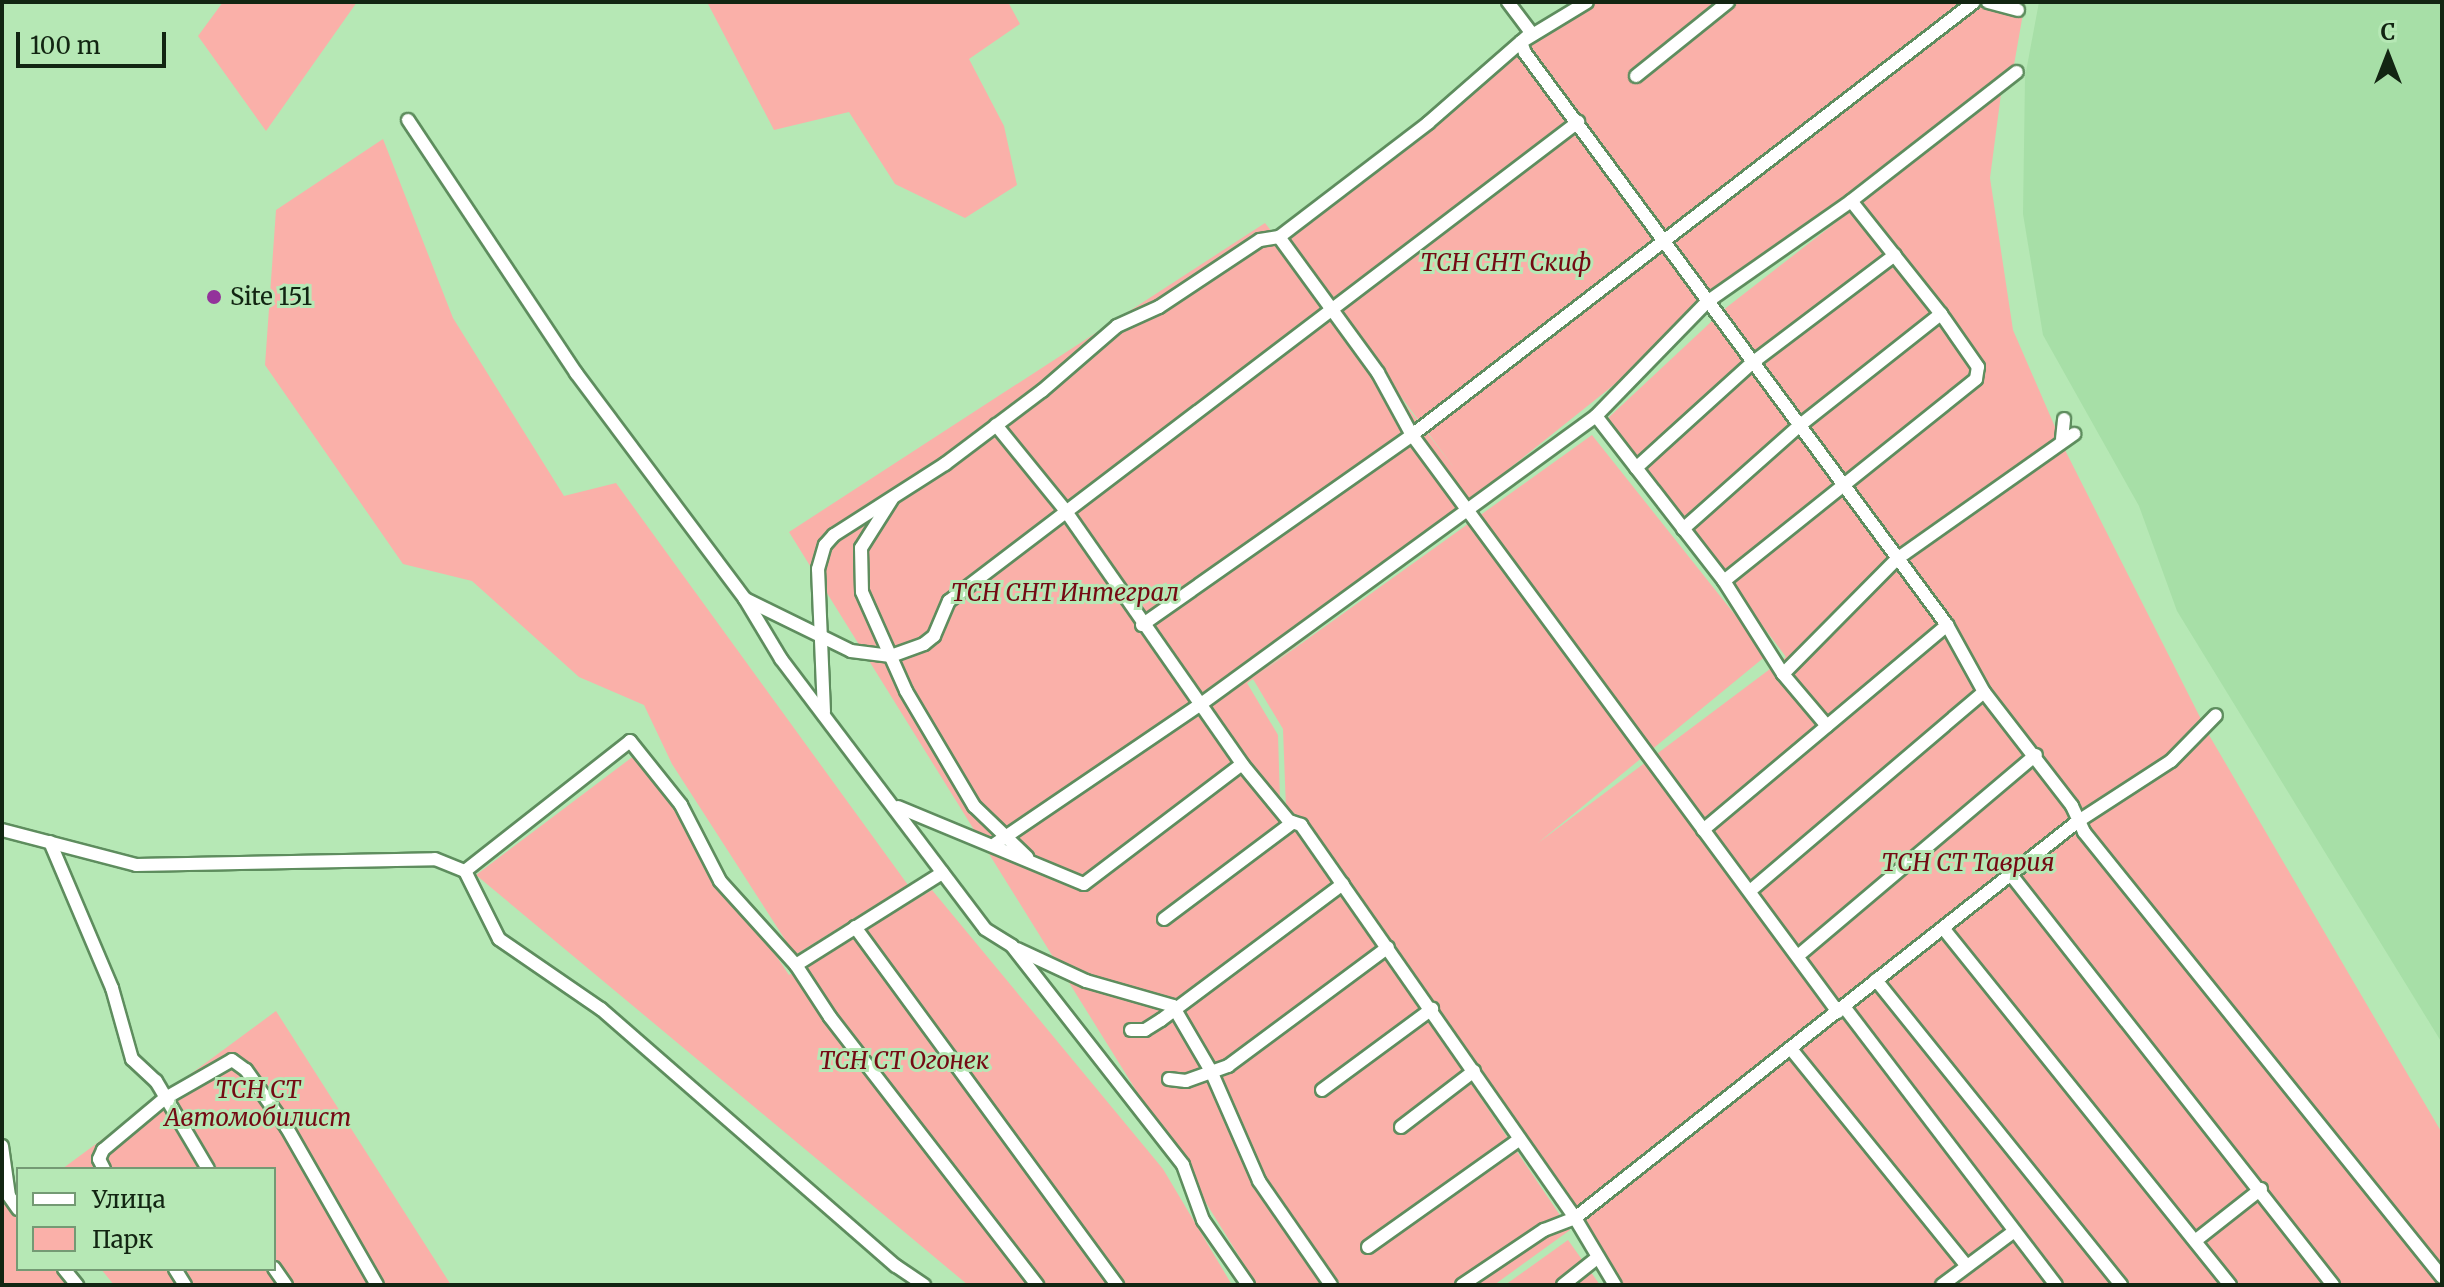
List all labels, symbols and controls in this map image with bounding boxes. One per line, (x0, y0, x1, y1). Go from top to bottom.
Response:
scale bar (20, 16, 170, 66)
north arrow (2348, 16, 2428, 96)
text: С (2381, 18, 2395, 46)
text: 100 m (30, 30, 100, 61)
park label: ТСН СНТ Скиф (1421, 249, 1591, 277)
place label: Site 151 (230, 283, 312, 311)
marker: Site 151 (205, 288, 223, 306)
park label: ТСН СНТ Интеграл (951, 579, 1179, 607)
park label: ТСН СТ Таврия (1882, 849, 2054, 877)
park label: ТСН СТ Огонек (819, 1047, 989, 1075)
park label: ТСН СТ Автомобилист (165, 1076, 351, 1132)
legend (16, 1167, 276, 1271)
text: Улица (92, 1184, 166, 1215)
text: Парк (92, 1224, 153, 1255)

